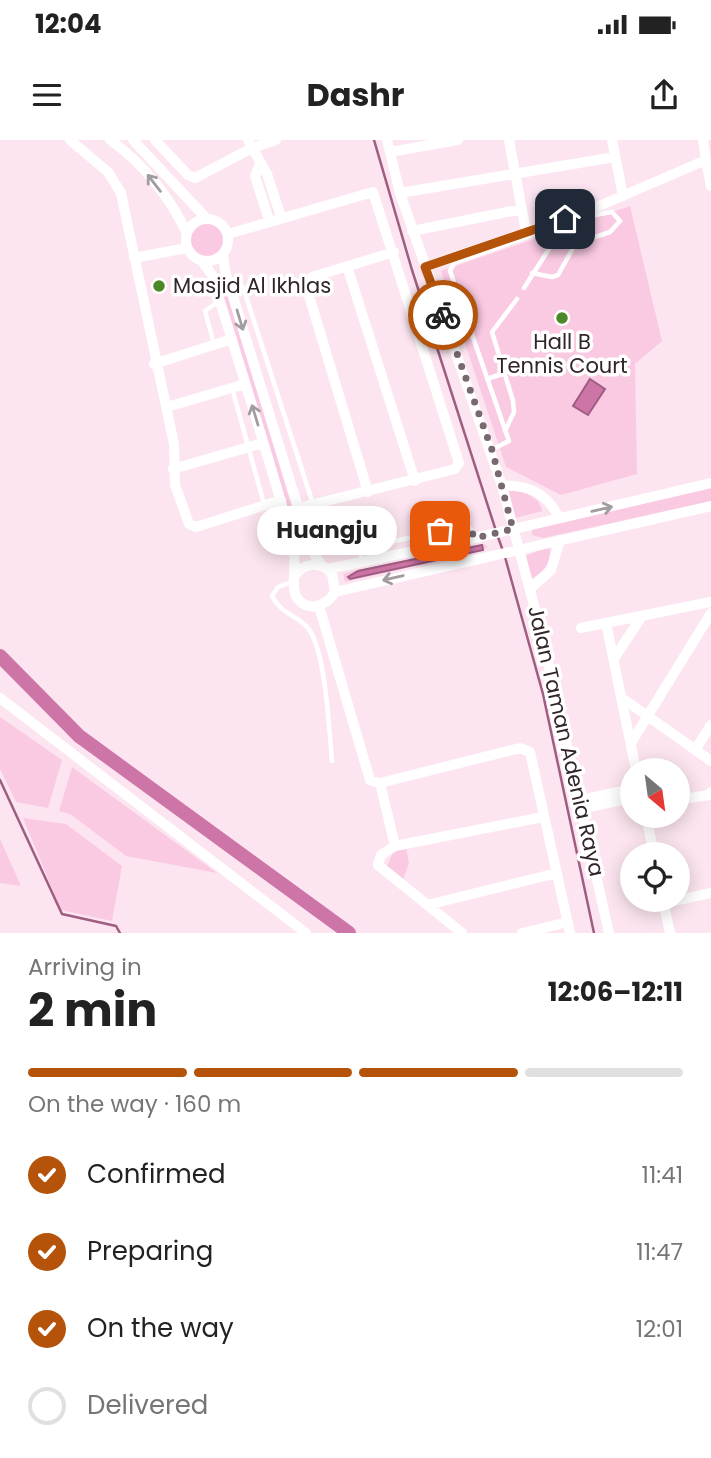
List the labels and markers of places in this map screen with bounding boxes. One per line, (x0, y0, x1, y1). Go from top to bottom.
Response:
pin (535, 189, 595, 249)
place label: Masjid Al Ikhlas (173, 271, 331, 300)
marker: Masjid Al Ikhlas (151, 278, 167, 294)
marker: Hall B Tennis Court (554, 310, 570, 326)
place label: Hall B Tennis Court (496, 327, 628, 380)
pin (410, 501, 470, 561)
callout: Huangju (258, 506, 398, 556)

